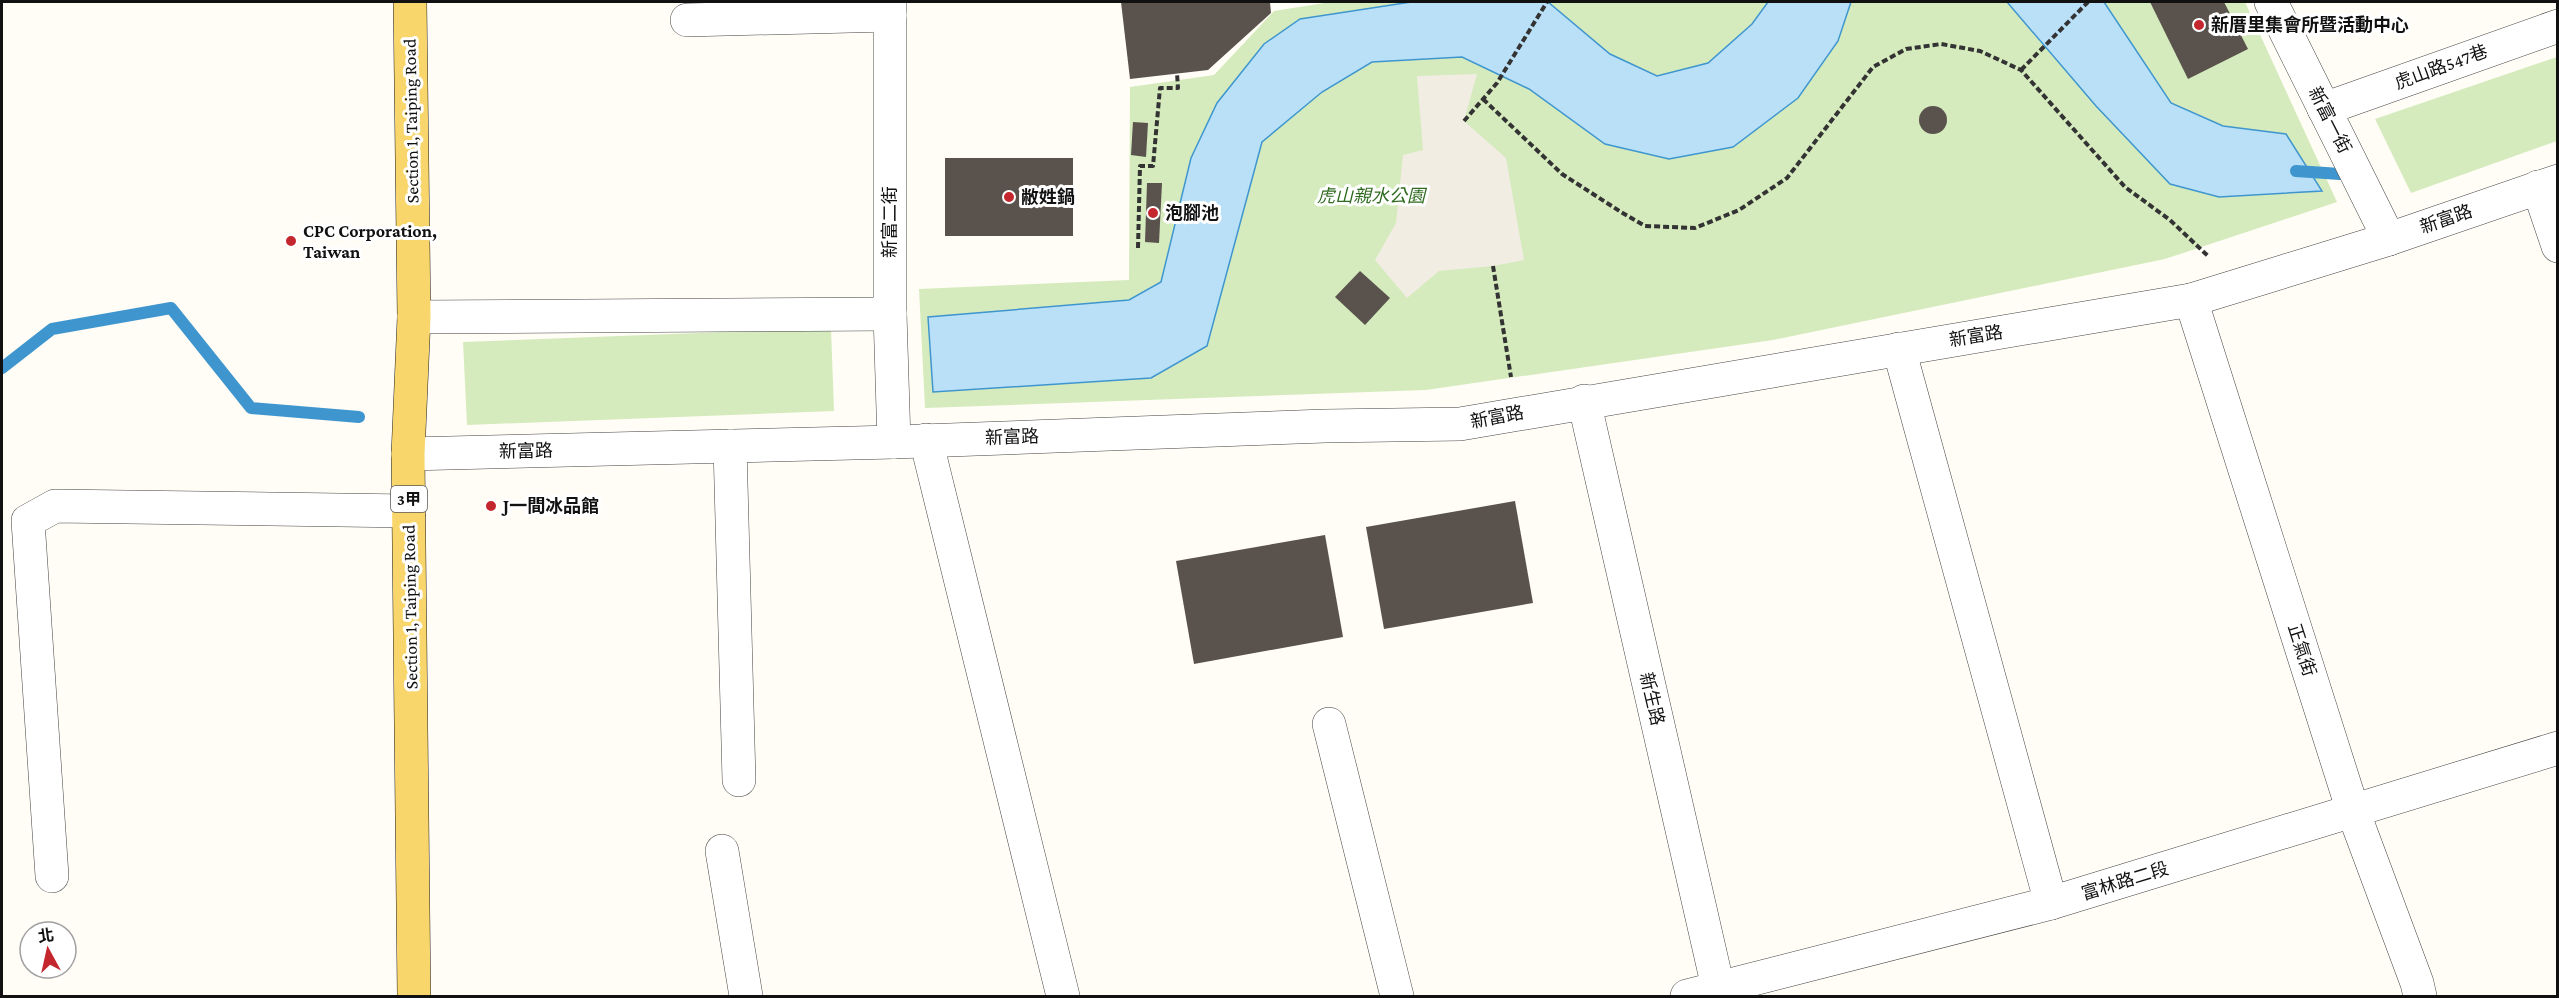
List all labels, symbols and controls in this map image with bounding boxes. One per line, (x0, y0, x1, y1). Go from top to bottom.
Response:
place label: 新厝里集會所暨活動中心 (2211, 15, 2409, 35)
marker: 新厝里集會所暨活動中心 (2192, 18, 2206, 32)
street label: Section 1, Taiping Road (400, 38, 422, 203)
street label: 虎山路547巷 (2392, 41, 2490, 93)
street label: 新富一街 (2305, 83, 2355, 157)
street label: 新富二街 (880, 186, 900, 258)
park label: 虎山親水公園 (1317, 186, 1428, 206)
place label: 敝姓鍋 (1021, 187, 1075, 207)
marker: 敝姓鍋 (1002, 190, 1016, 204)
street label: 新富路 (2417, 201, 2475, 237)
place label: 泡腳池 (1165, 203, 1219, 223)
marker: 泡腳池 (1146, 206, 1160, 220)
place label: CPC Corporation, Taiwan (303, 221, 437, 262)
marker: CPC Corporation, Taiwan (284, 234, 298, 248)
street label: 新富路 (1948, 322, 2004, 350)
street label: 新富路 (1469, 402, 1525, 432)
street label: 新富路 (985, 426, 1039, 448)
street label: 新富路 (499, 441, 553, 461)
road number: 3甲 (391, 486, 427, 512)
place label: J一間冰品館 (501, 496, 599, 516)
marker: J一間冰品館 (484, 499, 498, 513)
street label: Section 1, Taiping Road (399, 524, 421, 689)
street label: 正氣街 (2284, 621, 2320, 679)
street label: 新生路 (1636, 670, 1668, 728)
street label: 富林路二段 (2079, 858, 2171, 904)
north arrow (18, 920, 78, 980)
text: 北 (37, 926, 55, 945)

